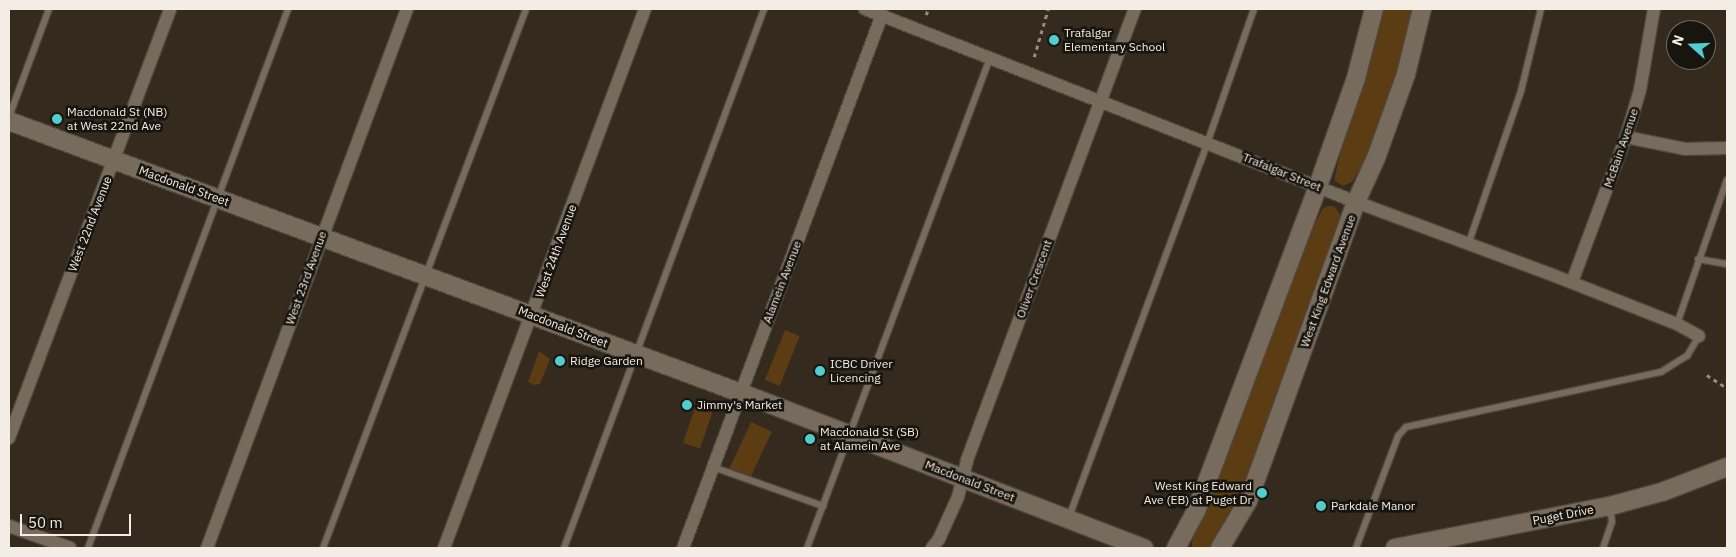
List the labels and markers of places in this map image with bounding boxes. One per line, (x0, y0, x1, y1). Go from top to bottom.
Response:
place label: Trafalgar Elementary School (1064, 26, 1165, 54)
marker: Trafalgar Elementary School (1048, 34, 1060, 46)
place label: Macdonald St (NB) at West 22nd Ave (67, 105, 167, 133)
marker: Macdonald St (NB) at West 22nd Ave (51, 113, 63, 125)
place label: Ridge Garden (570, 354, 643, 368)
marker: Ridge Garden (554, 355, 566, 367)
place label: ICBC Driver Licencing (830, 357, 893, 385)
marker: ICBC Driver Licencing (814, 365, 826, 377)
place label: Jimmy's Market (697, 398, 782, 412)
marker: Jimmy's Market (681, 399, 693, 411)
place label: Macdonald St (SB) at Alamein Ave (820, 425, 919, 453)
marker: Macdonald St (SB) at Alamein Ave (804, 433, 816, 445)
place label: West King Edward Ave (EB) at Puget Dr (1144, 479, 1252, 507)
marker: West King Edward Ave (EB) at Puget Dr (1256, 487, 1268, 499)
place label: Parkdale Manor (1331, 499, 1415, 513)
marker: Parkdale Manor (1315, 500, 1327, 512)

